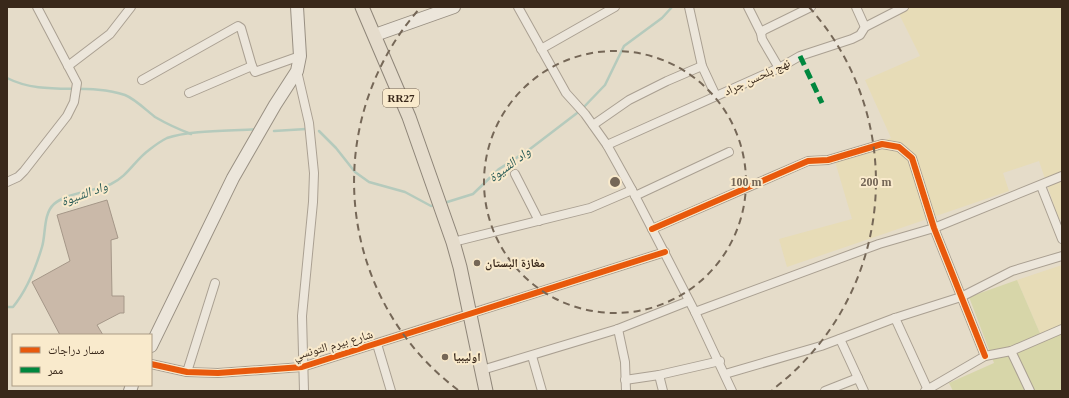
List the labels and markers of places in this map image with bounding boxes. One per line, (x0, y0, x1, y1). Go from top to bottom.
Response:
centre of rings (608, 175, 622, 189)
place label: مغازة البستان (485, 256, 545, 271)
marker: مغازة البستان (472, 258, 482, 268)
place label: اوليبيا (453, 350, 481, 364)
marker: اوليبيا (440, 352, 450, 362)

